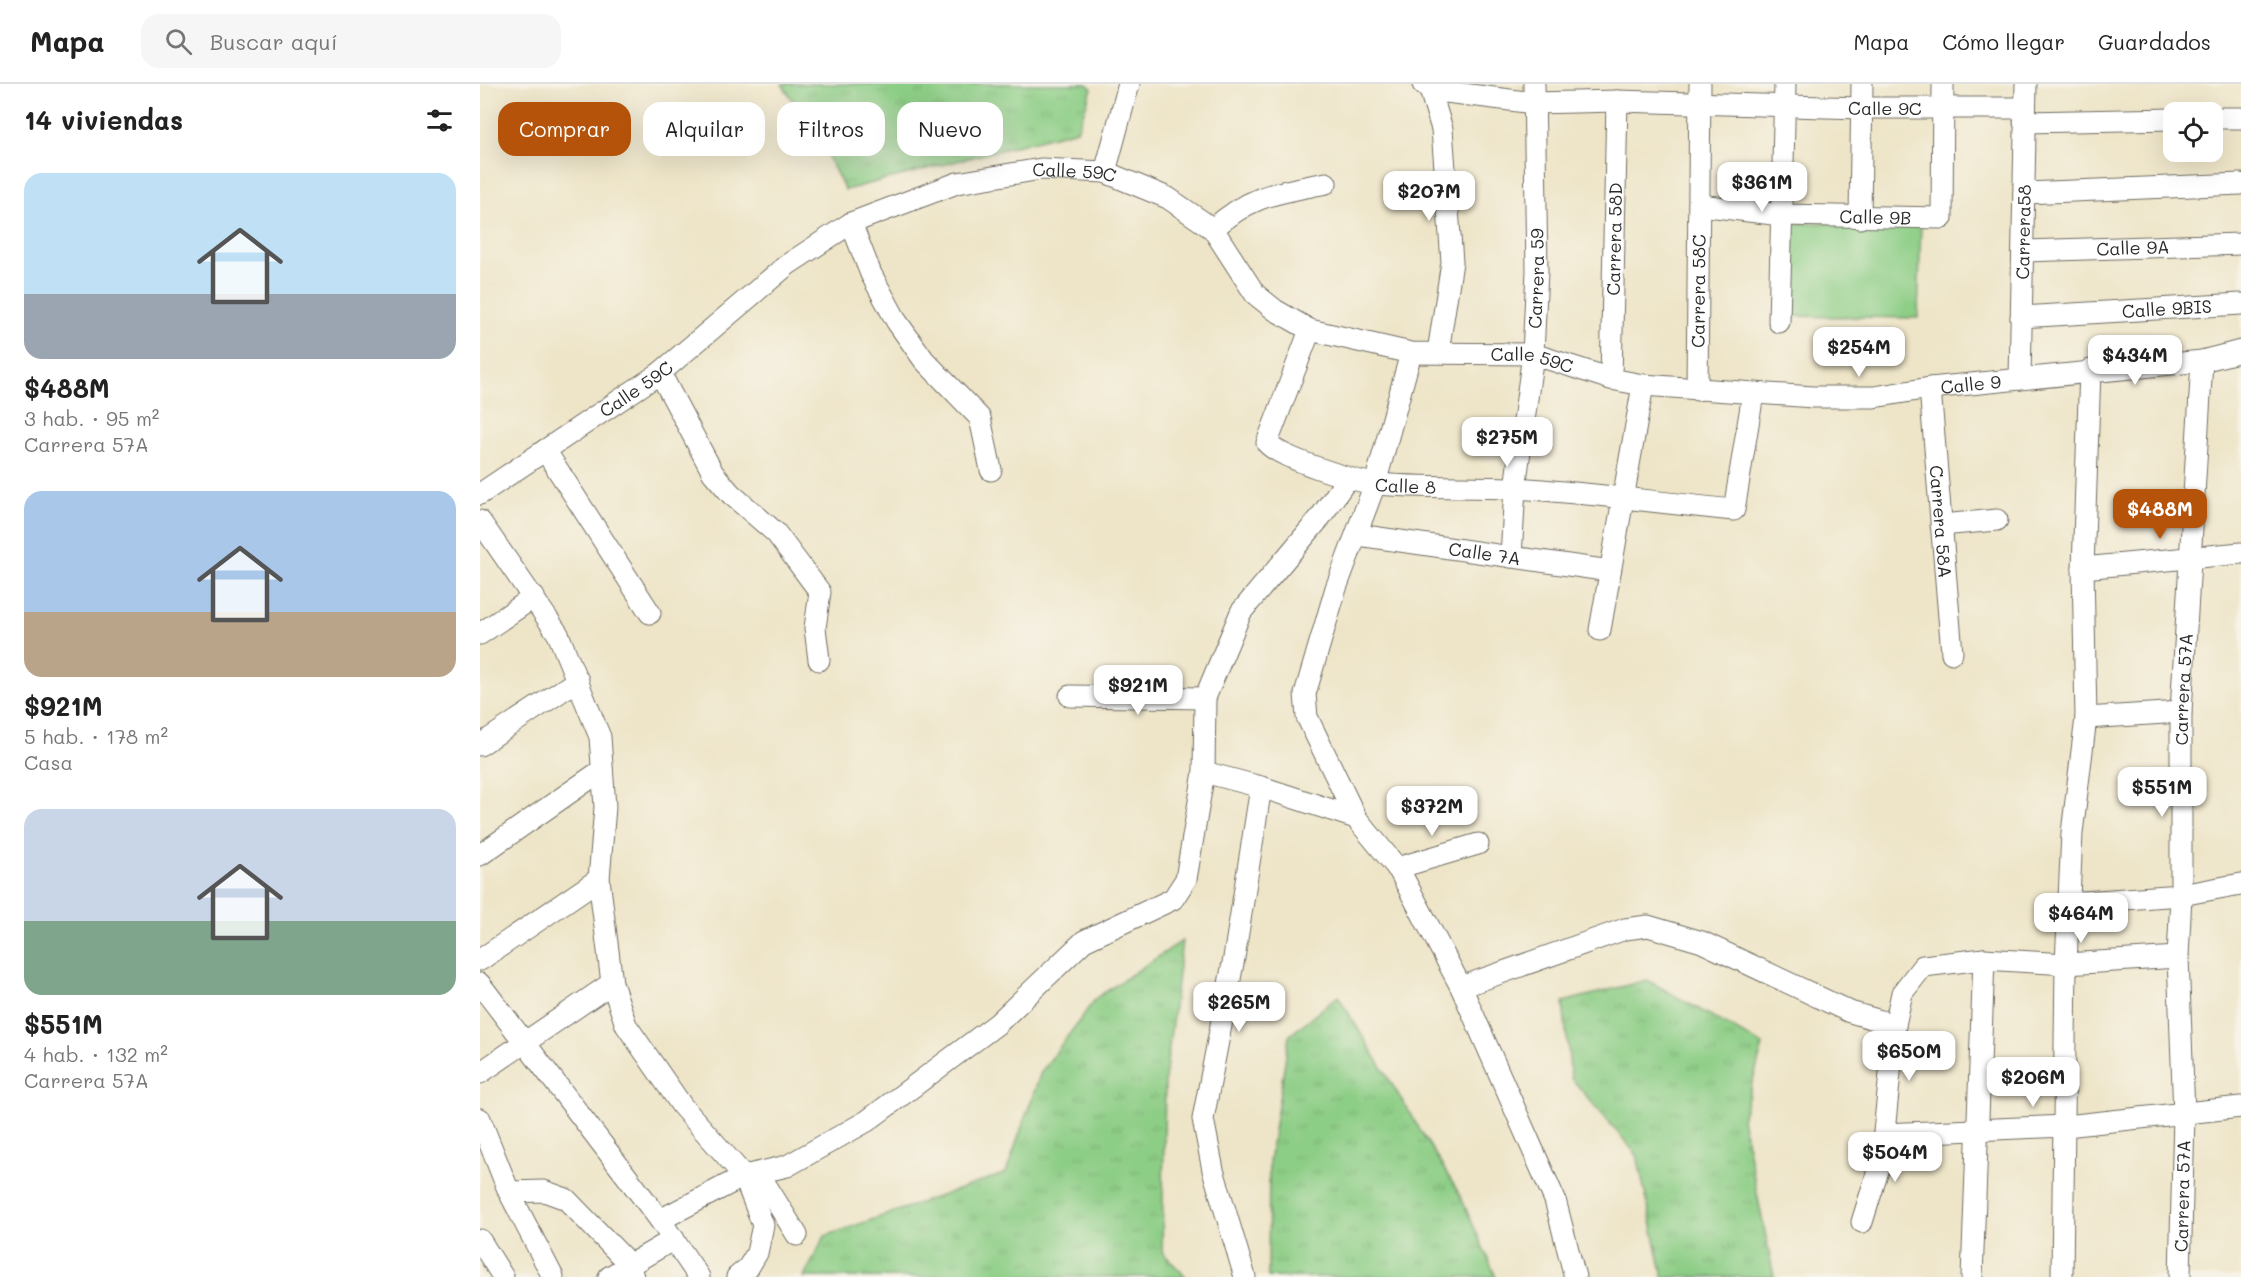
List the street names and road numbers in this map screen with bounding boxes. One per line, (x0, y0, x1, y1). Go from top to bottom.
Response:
street label: Calle 9C (1848, 96, 1922, 120)
street label: Calle 59C (1031, 156, 1120, 187)
street label: Carrera 58D (1601, 182, 1627, 296)
street label: Carrera58 (2010, 184, 2036, 280)
street label: Calle 9B (1839, 204, 1912, 229)
street label: Carrera 59 (1522, 228, 1549, 329)
street label: Carrera 58C (1685, 234, 1711, 348)
street label: Calle 9A (2096, 234, 2170, 261)
street label: Calle 9BIS (2121, 294, 2212, 323)
street label: Calle 59C (1490, 342, 1576, 378)
street label: Calle 59C (594, 355, 678, 423)
street label: Calle 9 (1939, 369, 2003, 399)
street label: Carrera 58A (1924, 464, 1958, 579)
street label: Calle 8 (1374, 472, 1436, 499)
street label: Calle 7A (1447, 536, 1522, 570)
street label: Carrera 57A (2169, 632, 2198, 745)
street label: Carrera 57A (2169, 1140, 2195, 1252)

